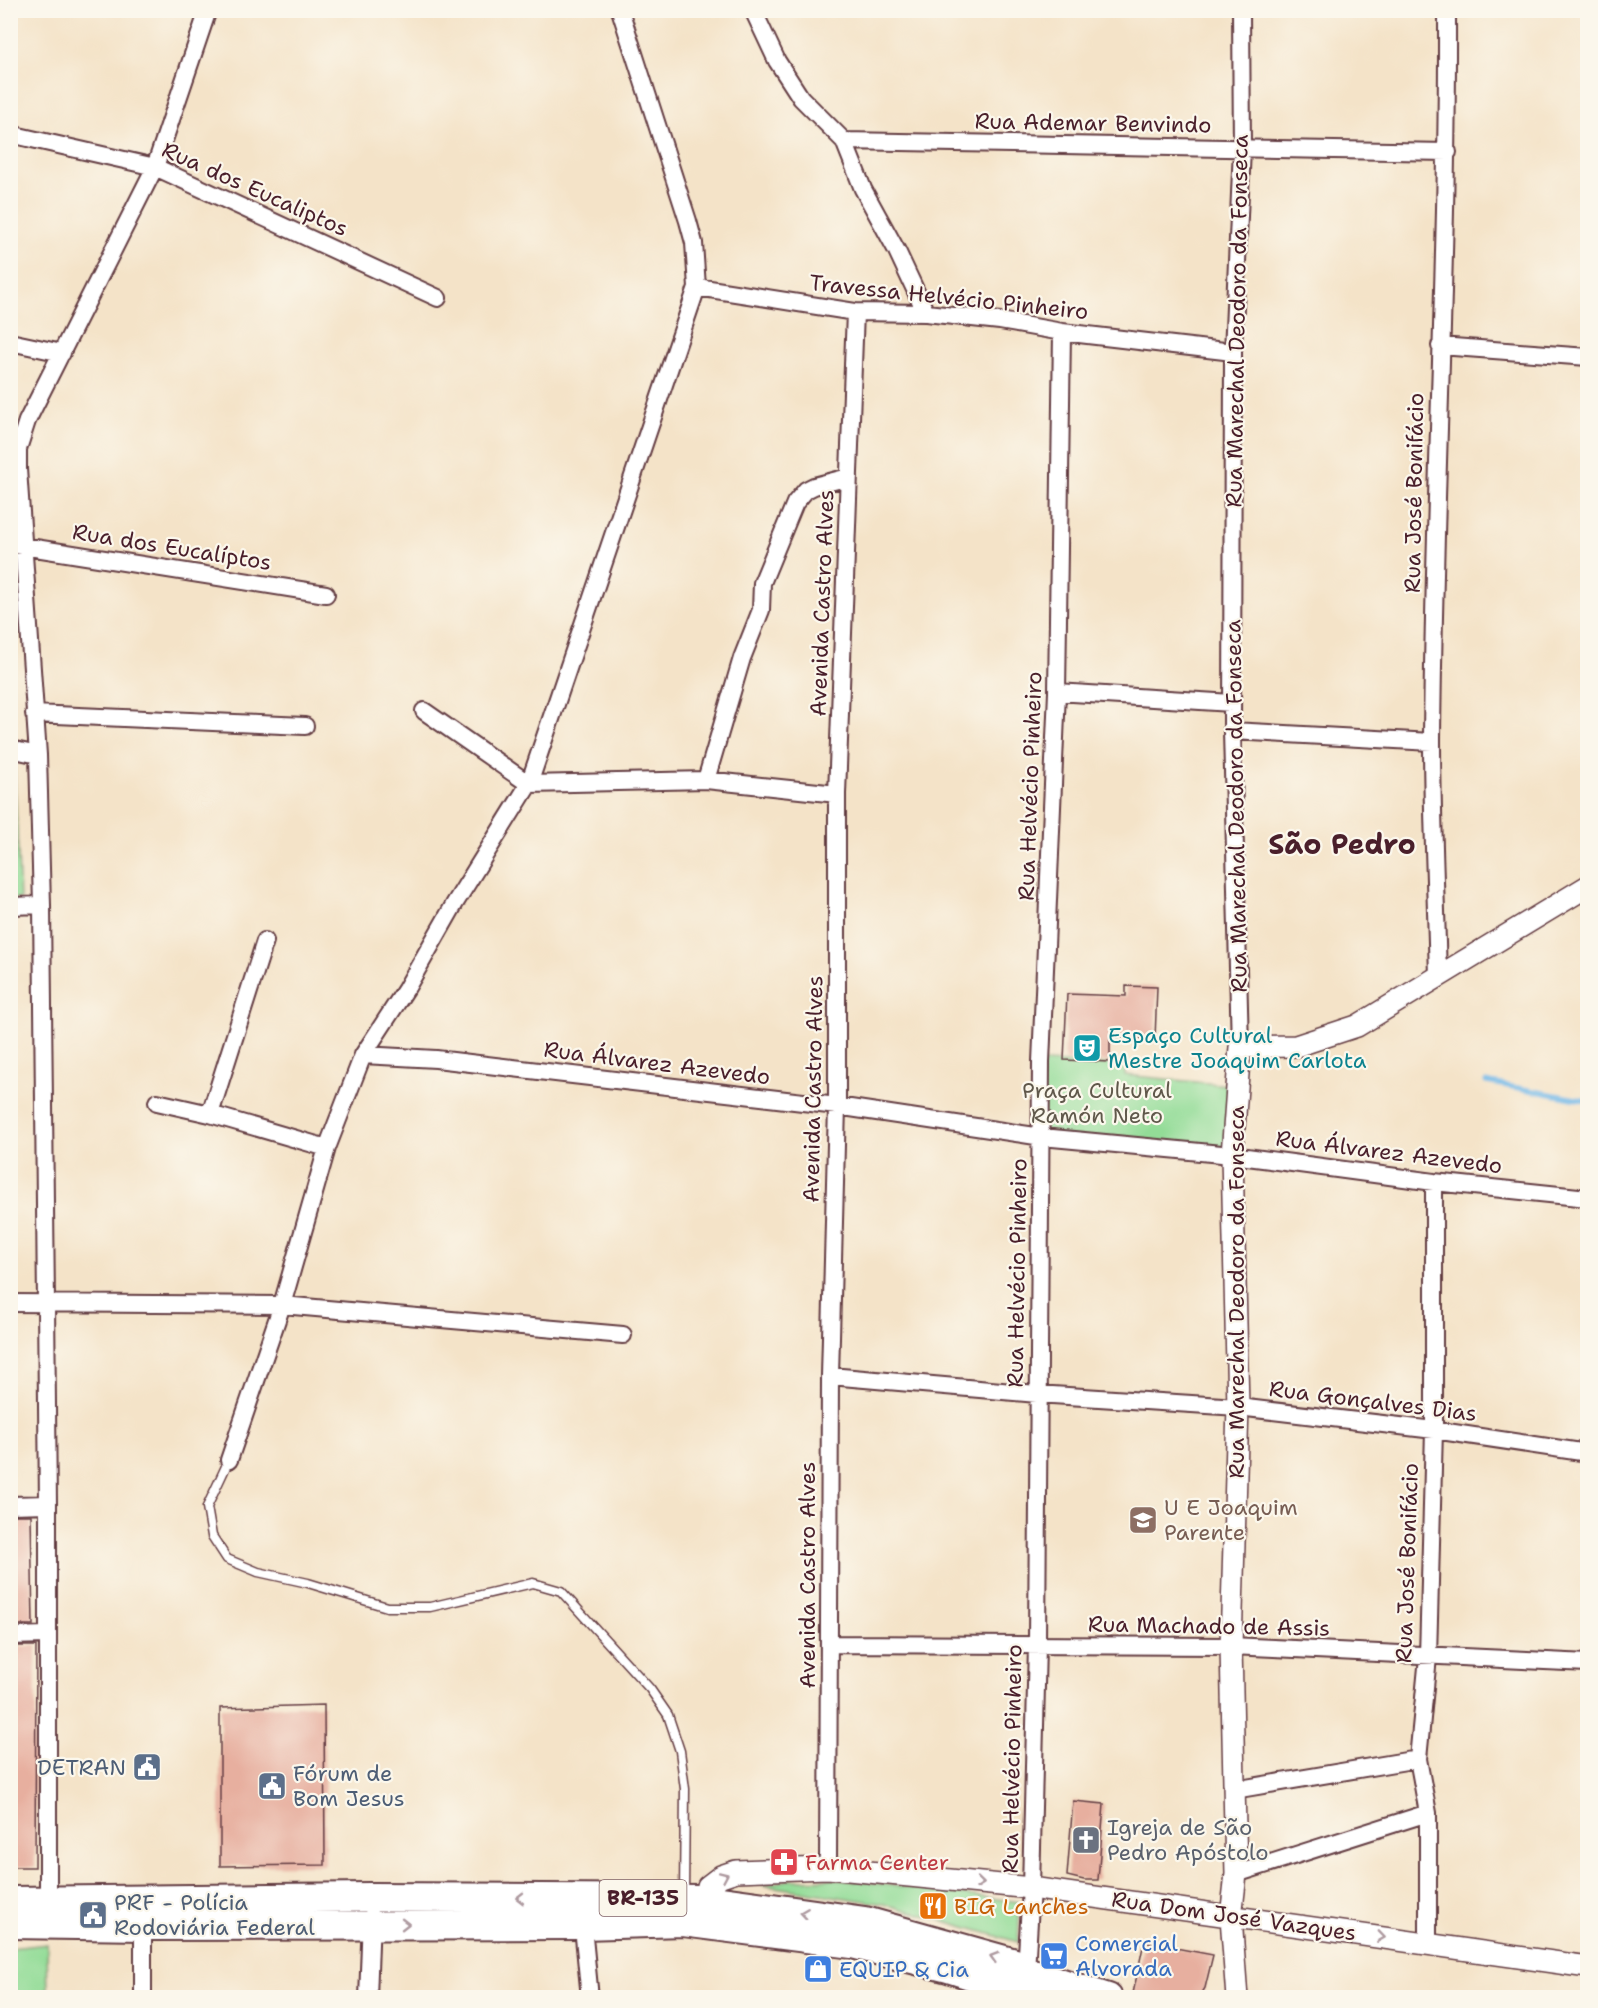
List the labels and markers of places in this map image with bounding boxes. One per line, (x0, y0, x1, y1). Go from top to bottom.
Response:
place label: Espaço Cultural Mestre Joaquim Carlota (1108, 1021, 1367, 1075)
theatre icon: Espaço Cultural Mestre Joaquim Carlota (1071, 1032, 1103, 1064)
place label: U E Joaquim Parente (1164, 1493, 1298, 1547)
school or university icon: U E Joaquim Parente (1127, 1504, 1159, 1536)
public building icon: DETRAN (131, 1751, 163, 1783)
place label: DETRAN (37, 1753, 126, 1782)
place label: Fórum de Bom Jesus (293, 1759, 405, 1813)
public building icon: Fórum de Bom Jesus (256, 1770, 288, 1802)
place label: Igreja de São Pedro Apóstolo (1107, 1813, 1269, 1867)
church icon: Igreja de São Pedro Apóstolo (1070, 1824, 1102, 1856)
pharmacy icon: Farma Center (768, 1846, 800, 1878)
place label: Farma Center (805, 1848, 949, 1877)
place label: PRF - Polícia Rodoviária Federal (114, 1888, 315, 1942)
restaurant icon: BIG Lanches (917, 1890, 949, 1922)
place label: BIG Lanches (954, 1892, 1089, 1921)
public building icon: PRF - Polícia Rodoviária Federal (77, 1899, 109, 1931)
place label: Comercial Alvorada (1075, 1929, 1178, 1983)
supermarket icon: Comercial Alvorada (1038, 1940, 1070, 1972)
shop icon: EQUIP & Cia (802, 1953, 834, 1985)
place label: EQUIP & Cia (839, 1955, 969, 1984)

